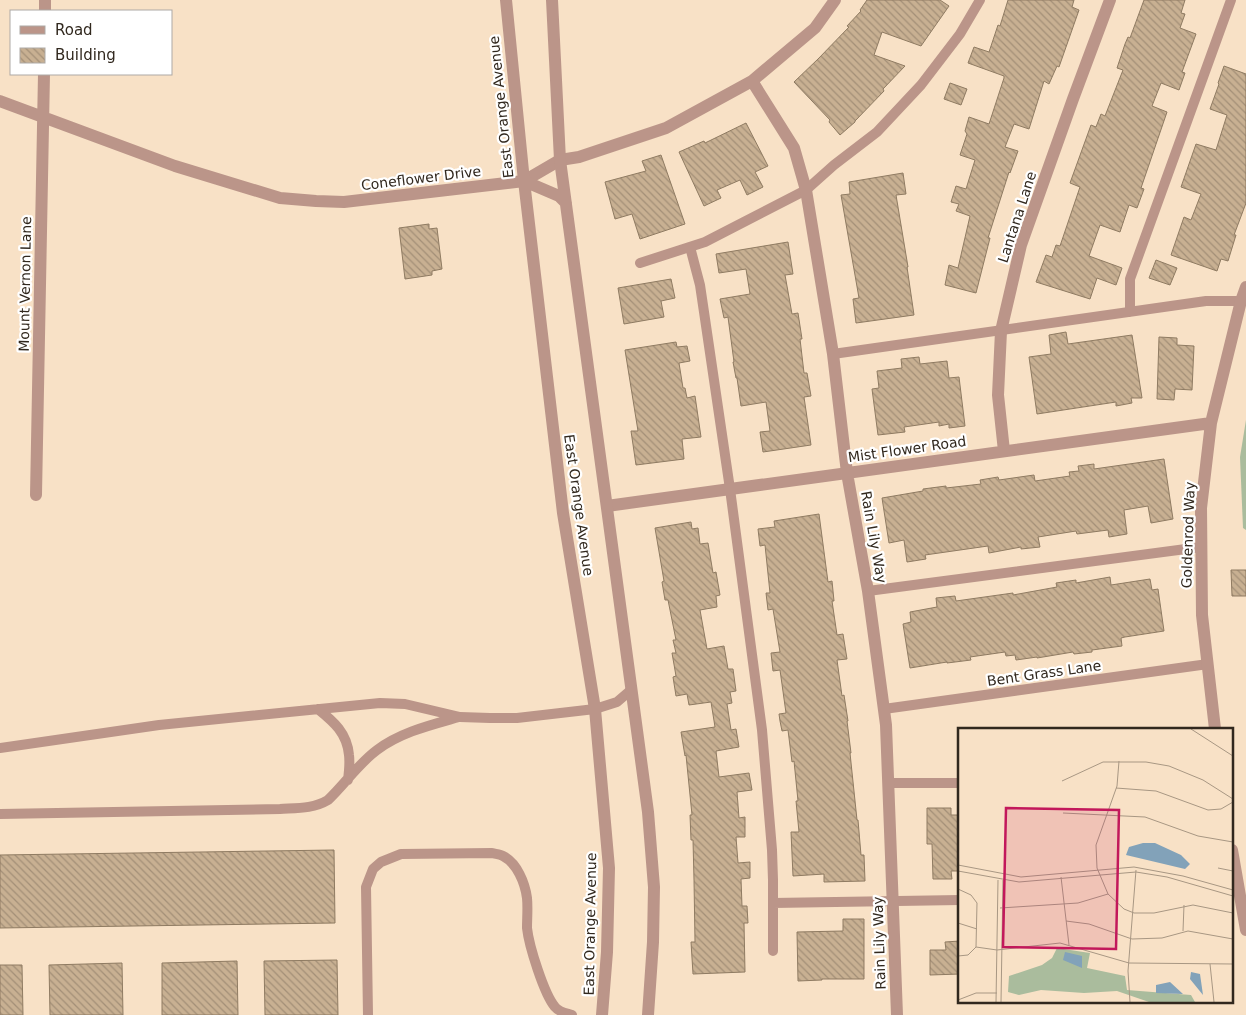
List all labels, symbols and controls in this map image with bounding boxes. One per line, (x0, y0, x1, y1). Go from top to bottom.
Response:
legend (10, 10, 172, 75)
text: Road (55, 21, 93, 39)
street label: East Orange Avenue (486, 35, 516, 179)
text: Building (55, 46, 116, 64)
street label: Coneflower Drive (360, 163, 482, 193)
street label: Lantana Lane (995, 169, 1039, 265)
street label: Mount Vernon Lane (16, 216, 34, 352)
street label: East Orange Avenue (561, 433, 597, 577)
street label: Mist Flower Road (847, 433, 967, 465)
street label: Goldenrod Way (1178, 481, 1198, 589)
street label: Rain Lily Way (858, 490, 890, 584)
street label: Bent Grass Lane (986, 657, 1102, 689)
inset map (958, 728, 1234, 1002)
street label: East Orange Avenue (581, 852, 599, 996)
street label: Rain Lily Way (869, 896, 889, 990)

